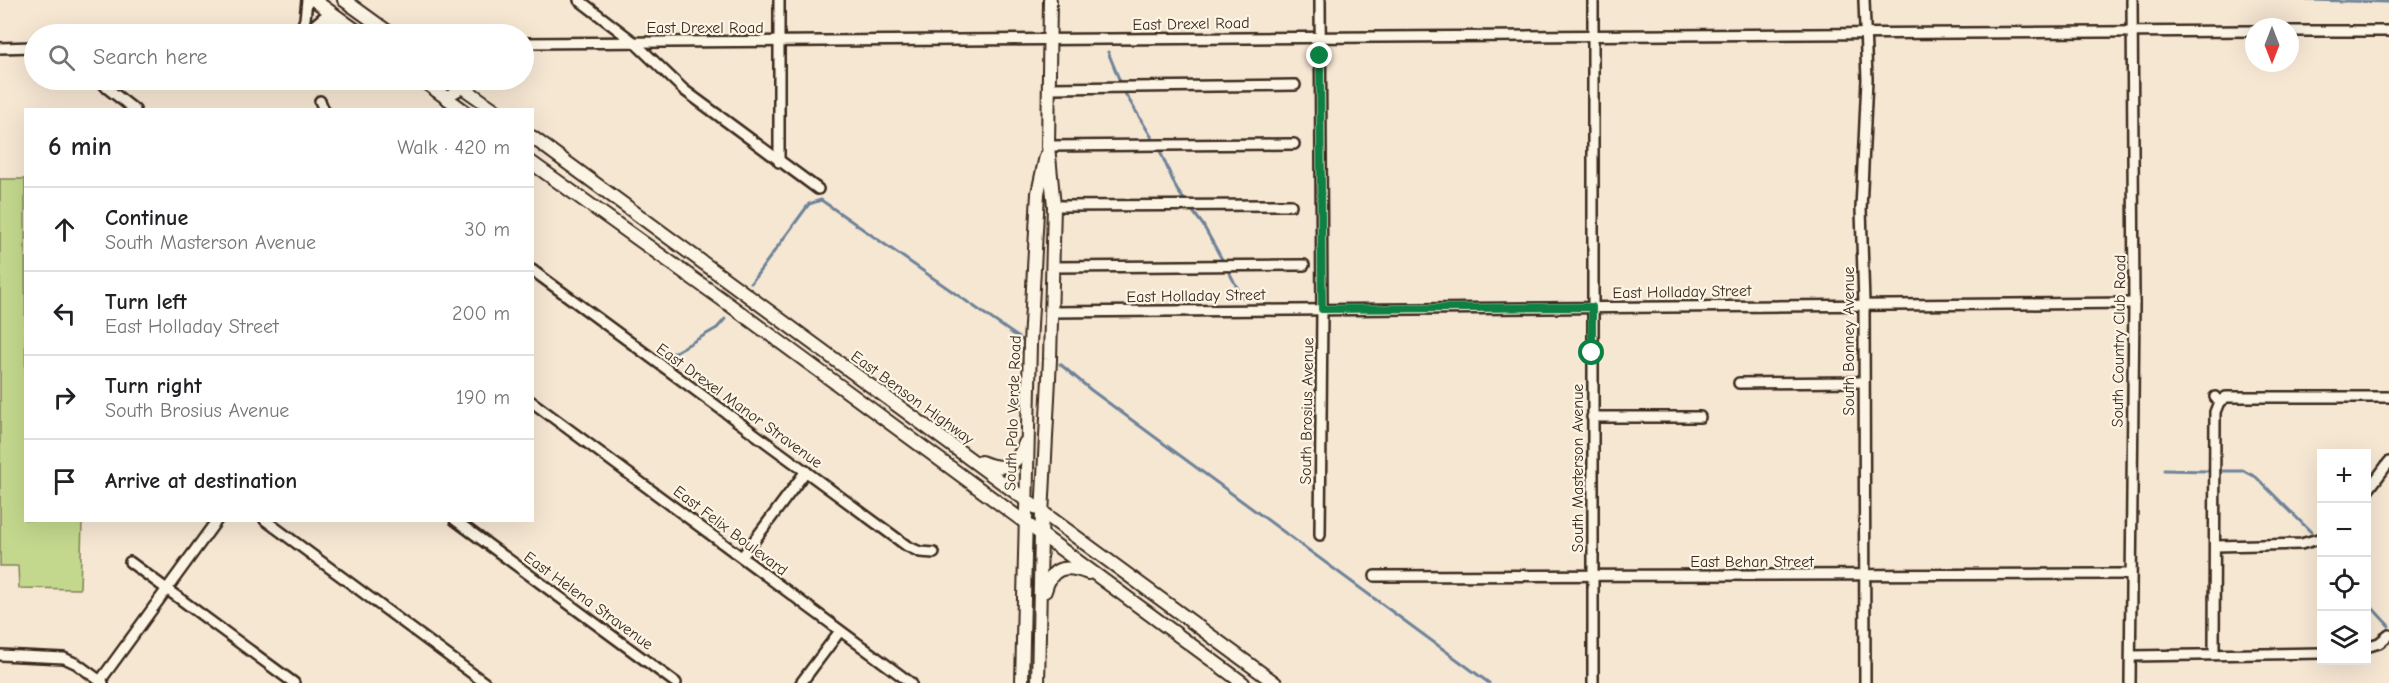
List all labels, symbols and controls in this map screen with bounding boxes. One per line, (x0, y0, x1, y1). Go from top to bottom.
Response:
street label: East Drexel Road (1132, 14, 1250, 34)
north arrow (2245, 18, 2299, 72)
street label: East Drexel Road (646, 19, 764, 37)
search box (24, 24, 534, 90)
icon: search (45, 41, 78, 74)
route end (1306, 42, 1332, 68)
text: Search here (93, 44, 208, 70)
text: 6 min (48, 132, 112, 162)
text: Walk · 420 m (397, 136, 510, 159)
text: Continue (105, 205, 188, 231)
icon: ahead (48, 213, 81, 246)
text: 30 m (464, 218, 510, 241)
text: South Masterson Avenue (105, 231, 316, 254)
street label: South Country Club Road (2108, 255, 2130, 427)
street label: South Bonney Avenue (1840, 266, 1858, 416)
street label: East Holladay Street (1612, 282, 1752, 302)
street label: East Holladay Street (1126, 286, 1266, 306)
text: Turn left (105, 289, 187, 315)
icon: left (48, 297, 81, 330)
text: 200 m (452, 302, 510, 325)
text: East Holladay Street (105, 315, 279, 338)
street label: South Palo Verde Road (1001, 335, 1025, 491)
street label: South Brosius Avenue (1297, 337, 1317, 485)
route start (1578, 339, 1604, 365)
street label: East Drexel Manor Stravenue (653, 340, 826, 472)
street label: East Benson Highway (847, 347, 978, 449)
text: Turn right (105, 373, 202, 399)
icon: right (48, 381, 81, 414)
street label: South Masterson Avenue (1569, 384, 1587, 552)
text: 190 m (456, 386, 510, 409)
text: South Brosius Avenue (105, 399, 289, 422)
map controls (2317, 449, 2371, 665)
button: + (2317, 449, 2371, 503)
icon: arrive (48, 465, 81, 498)
text: Arrive at destination (105, 468, 297, 494)
street label: East Felix Boulevard (670, 482, 791, 579)
button: − (2317, 503, 2371, 557)
street label: East Helena Stravenue (520, 548, 656, 654)
street label: East Behan Street (1690, 553, 1814, 571)
button: locate (2317, 557, 2371, 611)
button: layers (2317, 611, 2371, 665)

